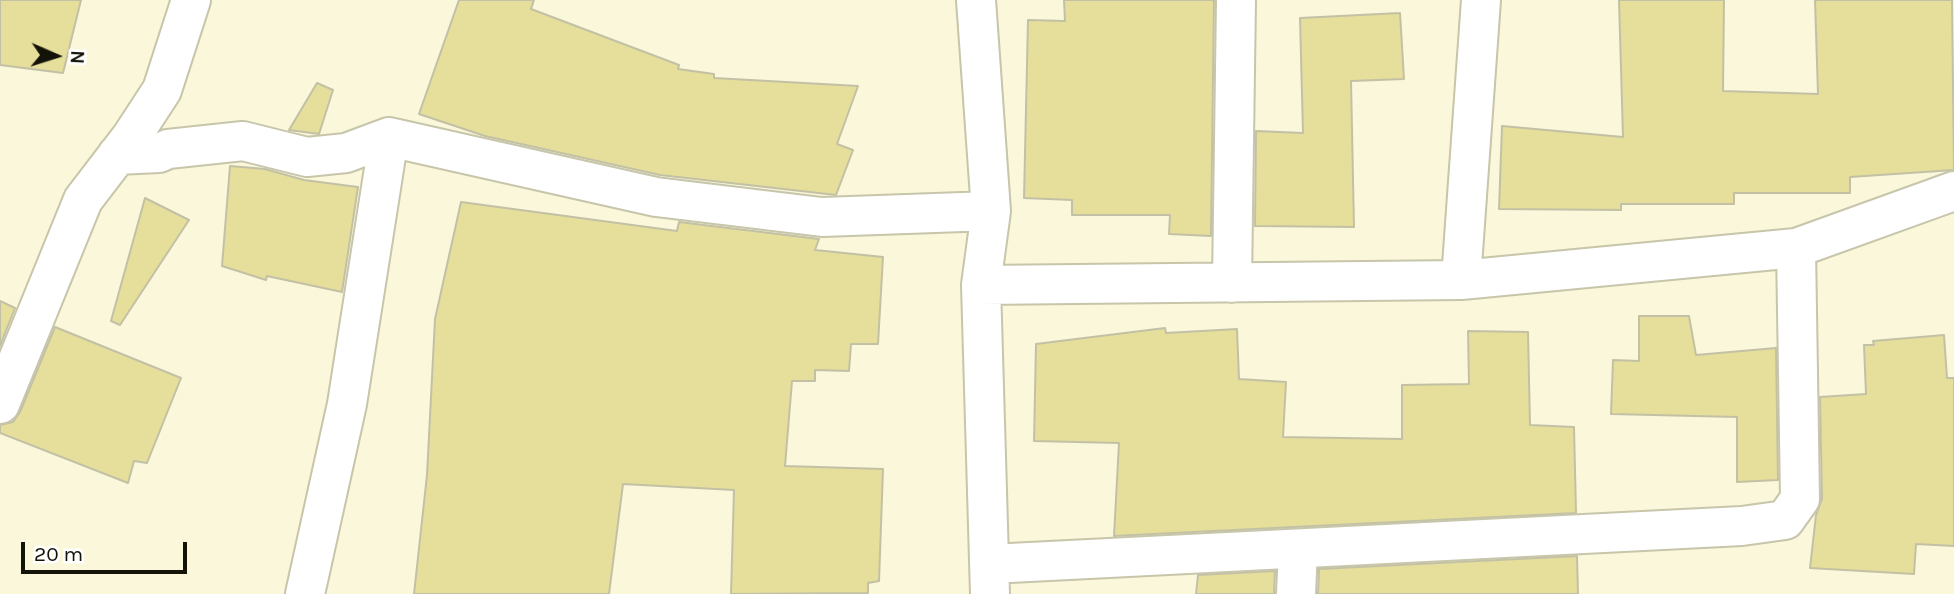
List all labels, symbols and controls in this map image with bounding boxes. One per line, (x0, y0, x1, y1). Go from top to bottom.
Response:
north arrow (21, 21, 91, 91)
text: N (66, 50, 88, 64)
scale bar (24, 528, 191, 572)
text: 20 m (34, 542, 83, 566)

